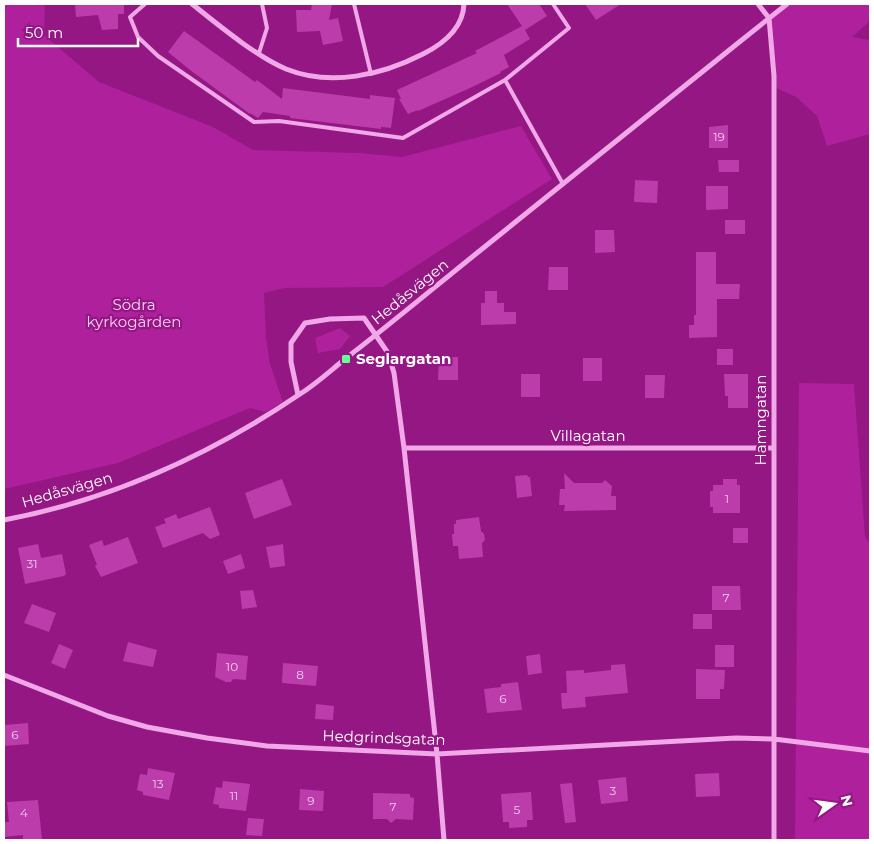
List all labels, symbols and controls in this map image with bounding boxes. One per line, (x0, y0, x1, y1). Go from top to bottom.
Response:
scale bar (18, 15, 138, 47)
text: 50 m (25, 23, 63, 42)
house number: 19 (713, 129, 725, 144)
street label: Hedåsvägen (367, 255, 452, 328)
park label: Södra kyrkogården (86, 295, 182, 331)
place label: Seglargatan (356, 349, 451, 368)
marker: Seglargatan (340, 353, 352, 365)
street label: Hamngatan (751, 374, 770, 466)
street label: Villagatan (550, 426, 626, 445)
street label: Hedåsvägen (19, 467, 114, 512)
house number: 1 (725, 491, 729, 506)
house number: 31 (26, 556, 38, 571)
house number: 7 (722, 590, 730, 605)
house number: 10 (226, 659, 238, 674)
house number: 8 (296, 667, 304, 682)
house number: 6 (499, 691, 507, 706)
street label: Hedgrindsgatan (322, 726, 446, 749)
house number: 6 (11, 727, 19, 742)
house number: 13 (152, 776, 164, 791)
north arrow (809, 779, 859, 829)
house number: 3 (610, 783, 617, 798)
house number: 11 (230, 788, 238, 803)
house number: 9 (307, 793, 315, 808)
text: N (837, 793, 857, 809)
house number: 7 (389, 799, 397, 814)
house number: 5 (514, 802, 521, 817)
house number: 4 (20, 805, 28, 820)

